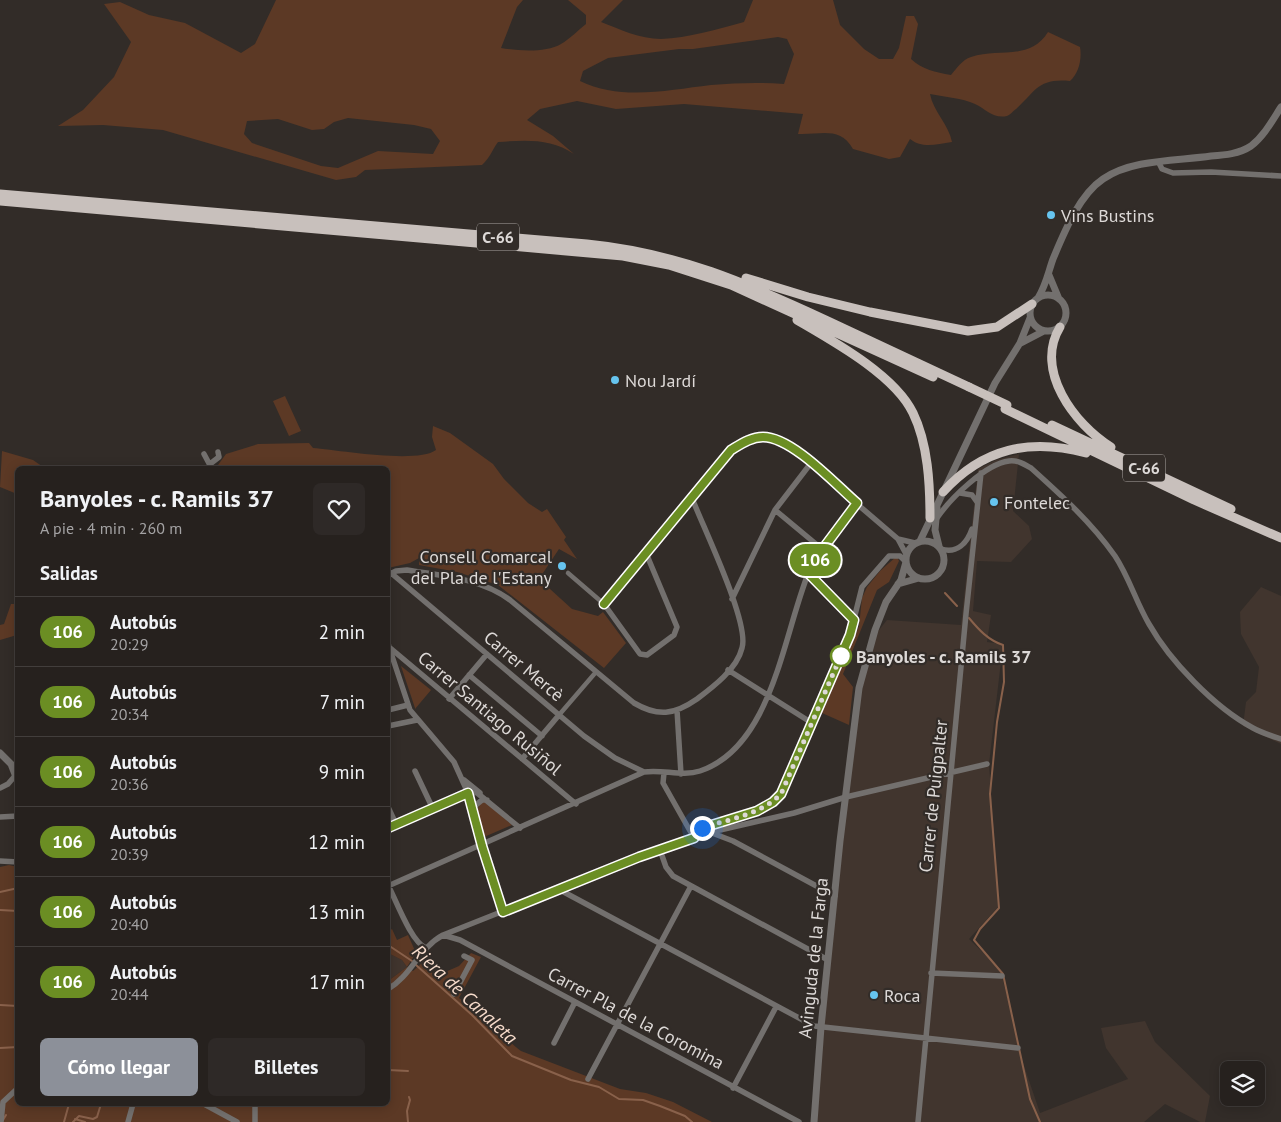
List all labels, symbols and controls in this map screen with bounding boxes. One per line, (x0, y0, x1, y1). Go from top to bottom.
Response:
place label: Vins Bustins (1060, 204, 1154, 227)
marker: Vins Bustins (1045, 209, 1057, 221)
road number: C-66 (477, 223, 519, 250)
place label: Nou Jardí (625, 369, 696, 392)
marker: Nou Jardí (609, 374, 621, 386)
road number: C-66 (1123, 454, 1165, 482)
text: Banyoles - c. Ramils 37 (40, 483, 274, 514)
button: heart (313, 483, 365, 535)
place label: Fontelec (1004, 491, 1070, 514)
marker: Fontelec (988, 496, 1000, 508)
text: A pie · 4 min · 260 m (40, 518, 182, 538)
line badge: 106 (786, 544, 844, 576)
place label: Consell Comarcal del Pla de l'Estany (411, 545, 553, 589)
text: 106 (800, 548, 830, 571)
marker: Consell Comarcal del Pla de l'Estany (556, 560, 568, 572)
text: Salidas (40, 561, 98, 585)
text: Autobús (110, 610, 177, 634)
text: 106 (52, 620, 83, 643)
text: 2 min (319, 620, 365, 644)
street label: Carrer Mercè (479, 626, 569, 706)
text: 20:29 (110, 634, 148, 654)
marker: Banyoles - c. Ramils 37 (830, 645, 852, 667)
place label: Banyoles - c. Ramils 37 (856, 645, 1031, 668)
street label: Carrer Santiago Rusiñol (413, 646, 567, 780)
text: Autobús (110, 680, 177, 704)
text: 106 (52, 690, 83, 713)
text: 7 min (320, 690, 365, 714)
text: 20:34 (110, 704, 148, 724)
street label: Carrer de Puigpalter (914, 718, 952, 874)
text: Autobús (110, 750, 177, 774)
text: 106 (52, 760, 83, 783)
text: 9 min (319, 760, 365, 784)
text: 20:36 (110, 774, 148, 794)
your location (690, 816, 715, 841)
text: Autobús (110, 820, 177, 844)
text: 106 (52, 830, 83, 853)
text: 12 min (308, 830, 365, 854)
text: 20:39 (110, 844, 148, 864)
street label: Avinguda de la Farga (793, 876, 833, 1040)
text: Autobús (110, 890, 177, 914)
text: 106 (52, 900, 83, 923)
text: 13 min (308, 900, 365, 924)
text: 20:40 (110, 914, 148, 934)
water label: Riera de Canaleta (407, 939, 523, 1049)
text: Autobús (110, 960, 177, 984)
street label: Carrer Pla de la Coromina (544, 962, 728, 1074)
text: 106 (52, 970, 83, 993)
text: 17 min (309, 970, 365, 994)
text: 20:44 (110, 984, 148, 1004)
place label: Roca (884, 984, 921, 1007)
marker: Roca (868, 989, 880, 1001)
button: Cómo llegar (40, 1038, 198, 1096)
button: Billetes (208, 1038, 365, 1096)
map controls (1220, 1061, 1265, 1106)
button: layers (1220, 1061, 1265, 1106)

